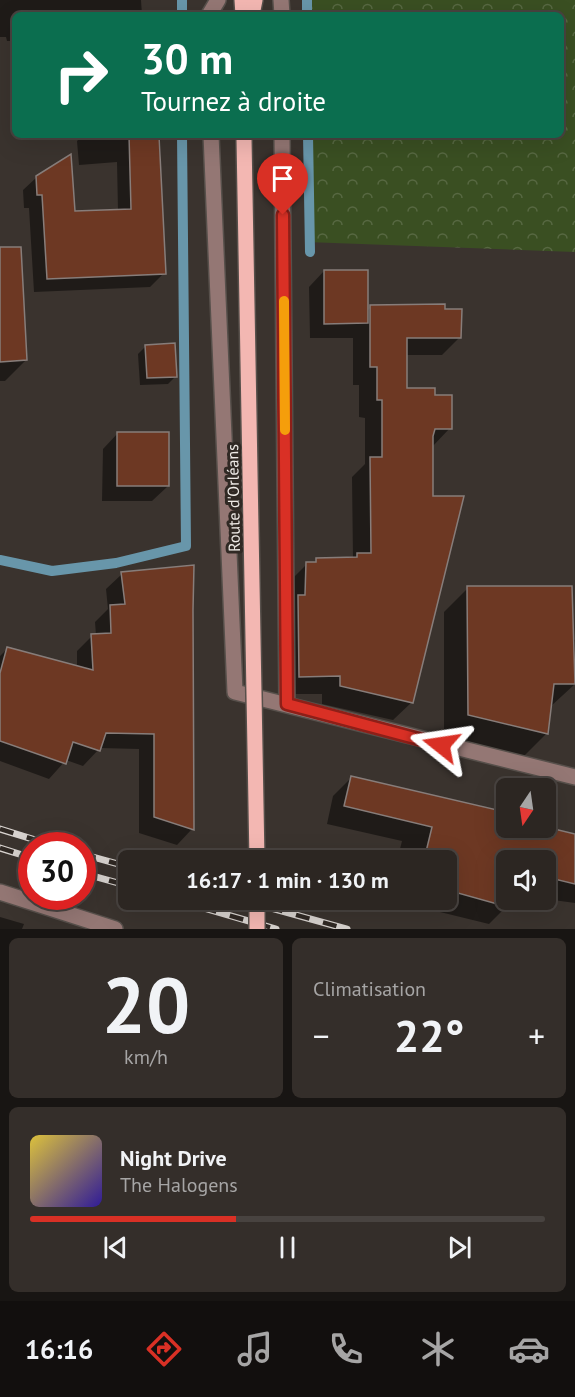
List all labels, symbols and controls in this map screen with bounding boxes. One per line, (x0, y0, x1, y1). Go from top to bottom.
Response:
text: 30 m (141, 31, 233, 86)
icon: right (42, 36, 120, 114)
text: Tournez à droite (141, 84, 326, 118)
pin (257, 153, 308, 215)
icon: arrive (266, 162, 299, 195)
street label: Route d'Orléans (222, 444, 244, 552)
position arrow (409, 713, 473, 777)
north arrow (496, 778, 556, 838)
map controls (496, 778, 556, 910)
speed limit sign: 30 (18, 832, 96, 910)
button: sound (496, 850, 556, 910)
text: 16:17 · 1 min · 130 m (186, 866, 389, 894)
text: 20 (102, 954, 190, 1055)
text: Climatisation (313, 976, 426, 1002)
text: 22° (394, 1006, 464, 1064)
text: − (313, 1014, 330, 1057)
text: + (528, 1014, 545, 1057)
text: km/h (124, 1044, 168, 1070)
text: Night Drive (120, 1144, 227, 1172)
text: The Halogens (120, 1172, 238, 1198)
icon: previous (99, 1231, 132, 1264)
icon: pause (271, 1231, 304, 1264)
icon: next (443, 1231, 476, 1264)
icon: directions (143, 1328, 185, 1370)
icon: music (234, 1328, 276, 1370)
icon: phone (325, 1328, 367, 1370)
icon: climate (417, 1328, 459, 1370)
icon: car (508, 1328, 550, 1370)
text: 16:16 (25, 1332, 93, 1366)

